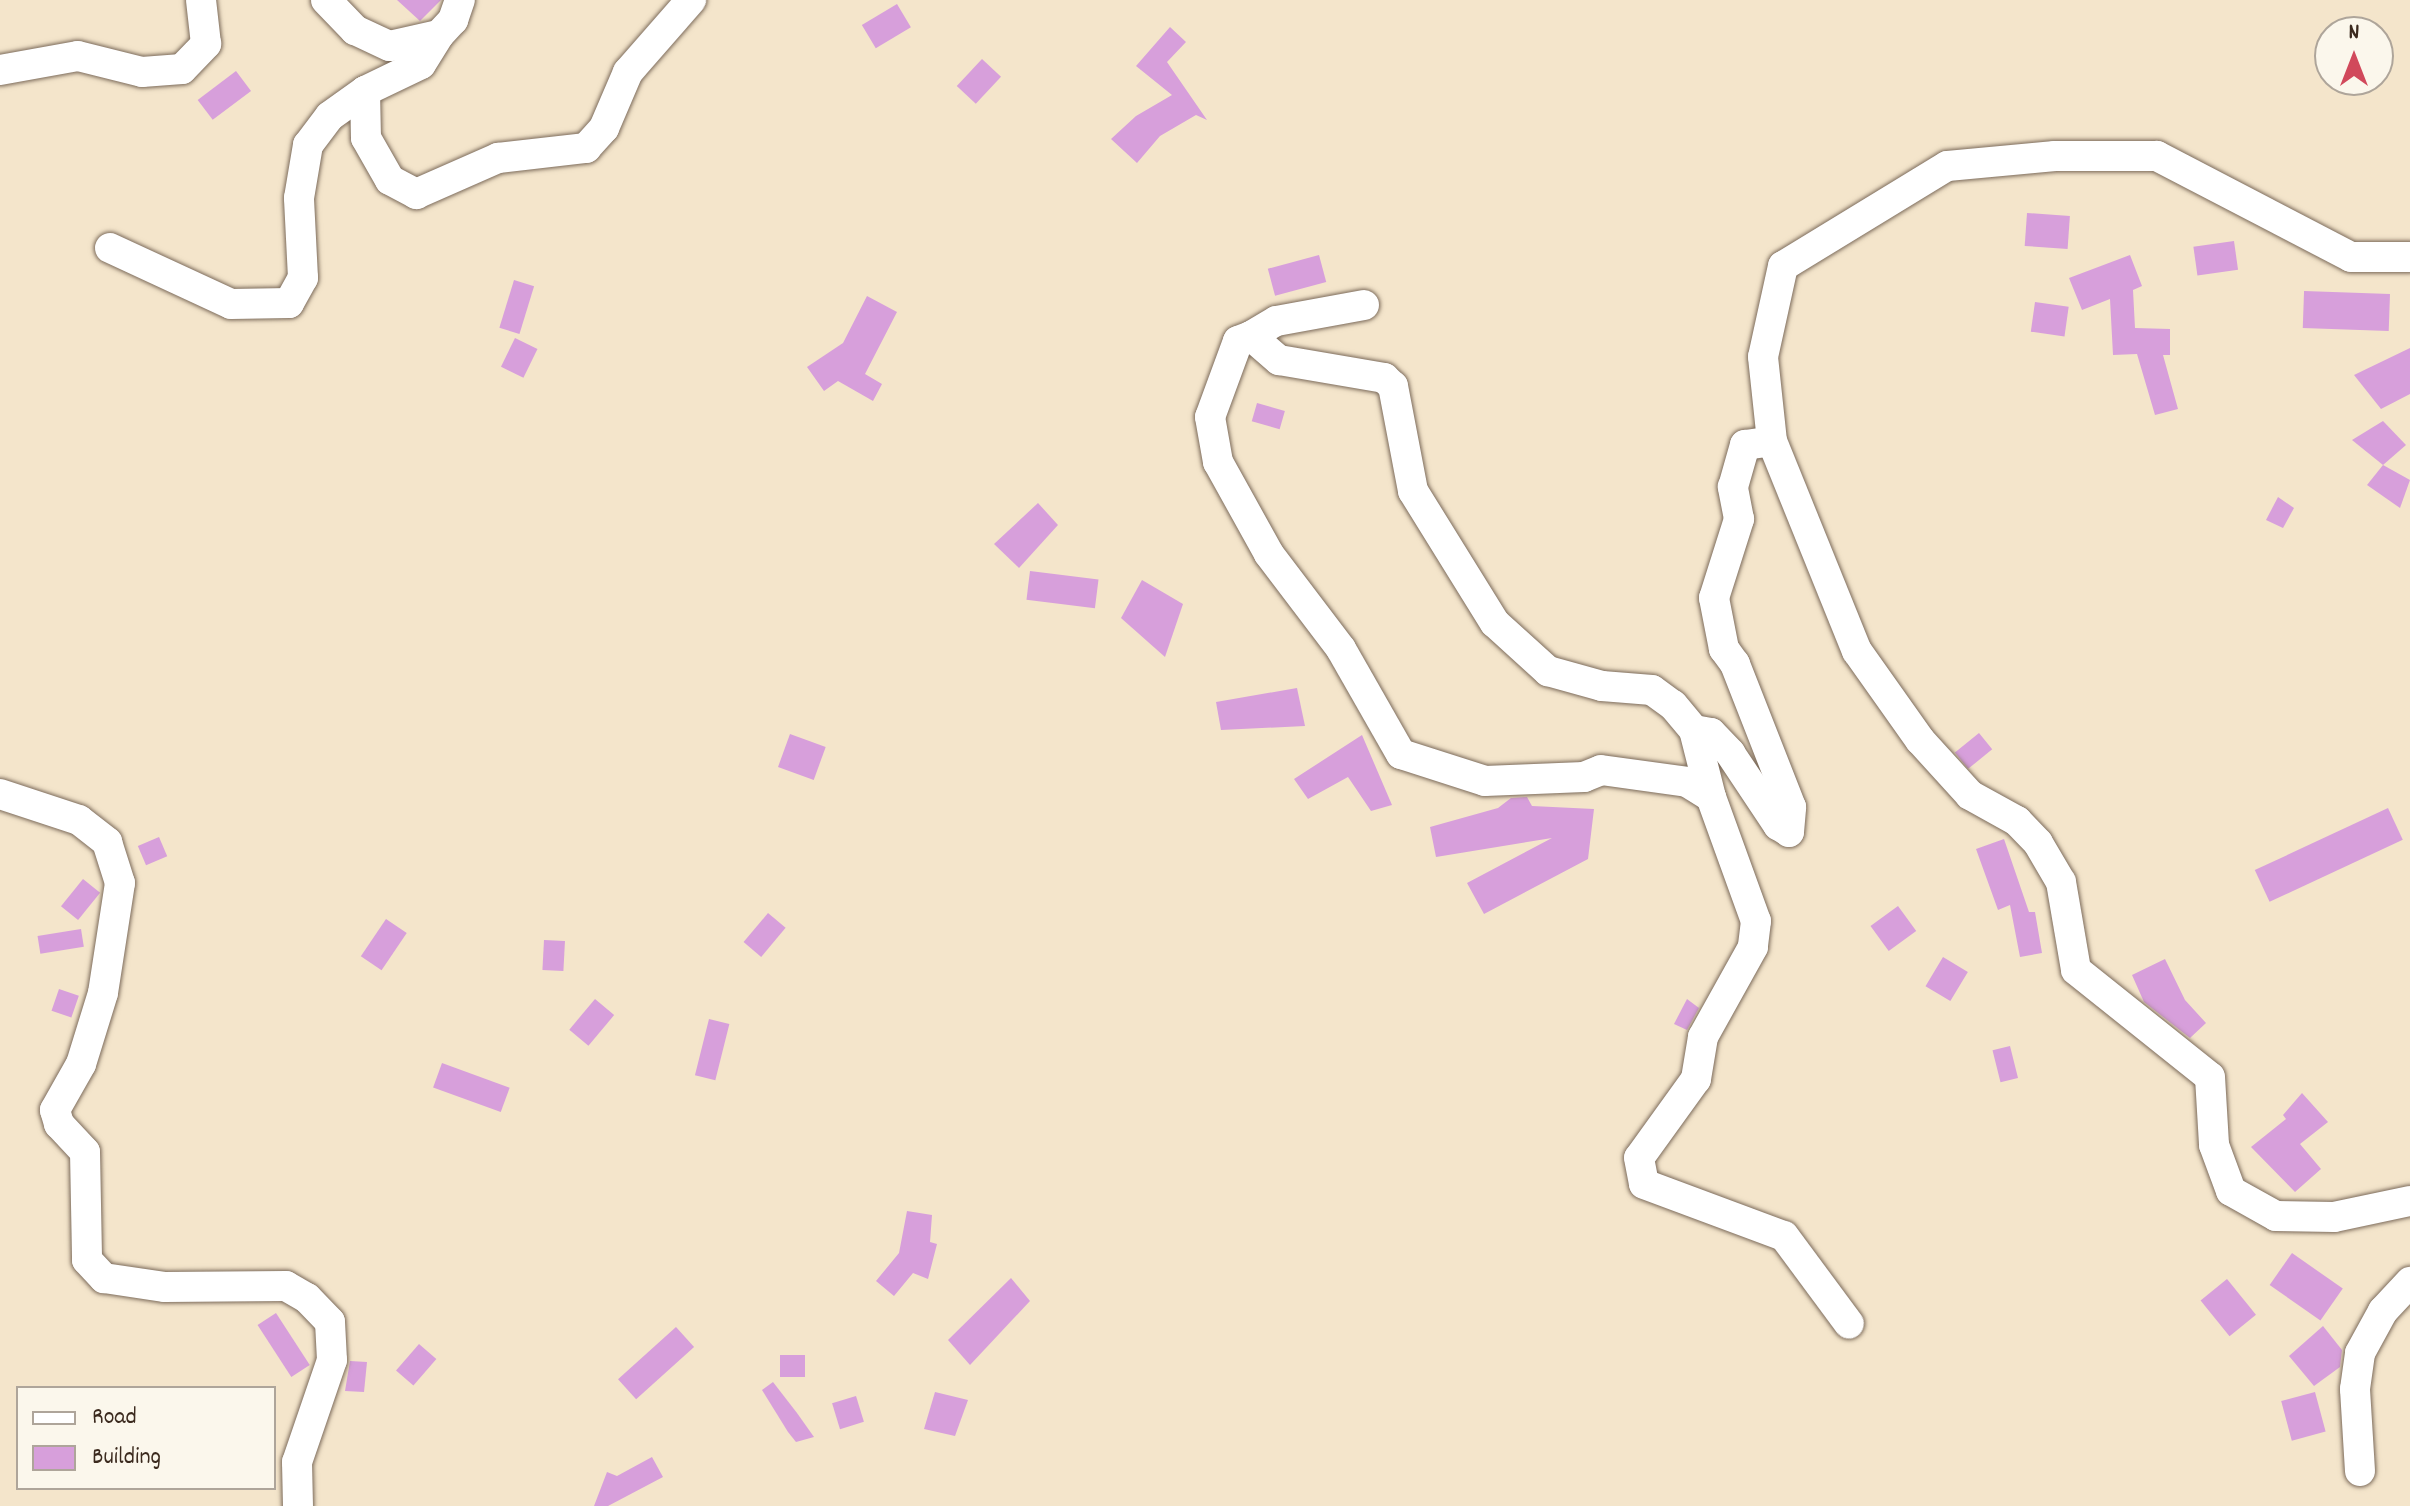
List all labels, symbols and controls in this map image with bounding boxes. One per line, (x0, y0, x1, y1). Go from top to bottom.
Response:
north arrow (2314, 16, 2394, 96)
text: N (2349, 18, 2359, 49)
legend (16, 1386, 276, 1490)
text: Road (92, 1401, 137, 1435)
text: Building (92, 1441, 161, 1475)

